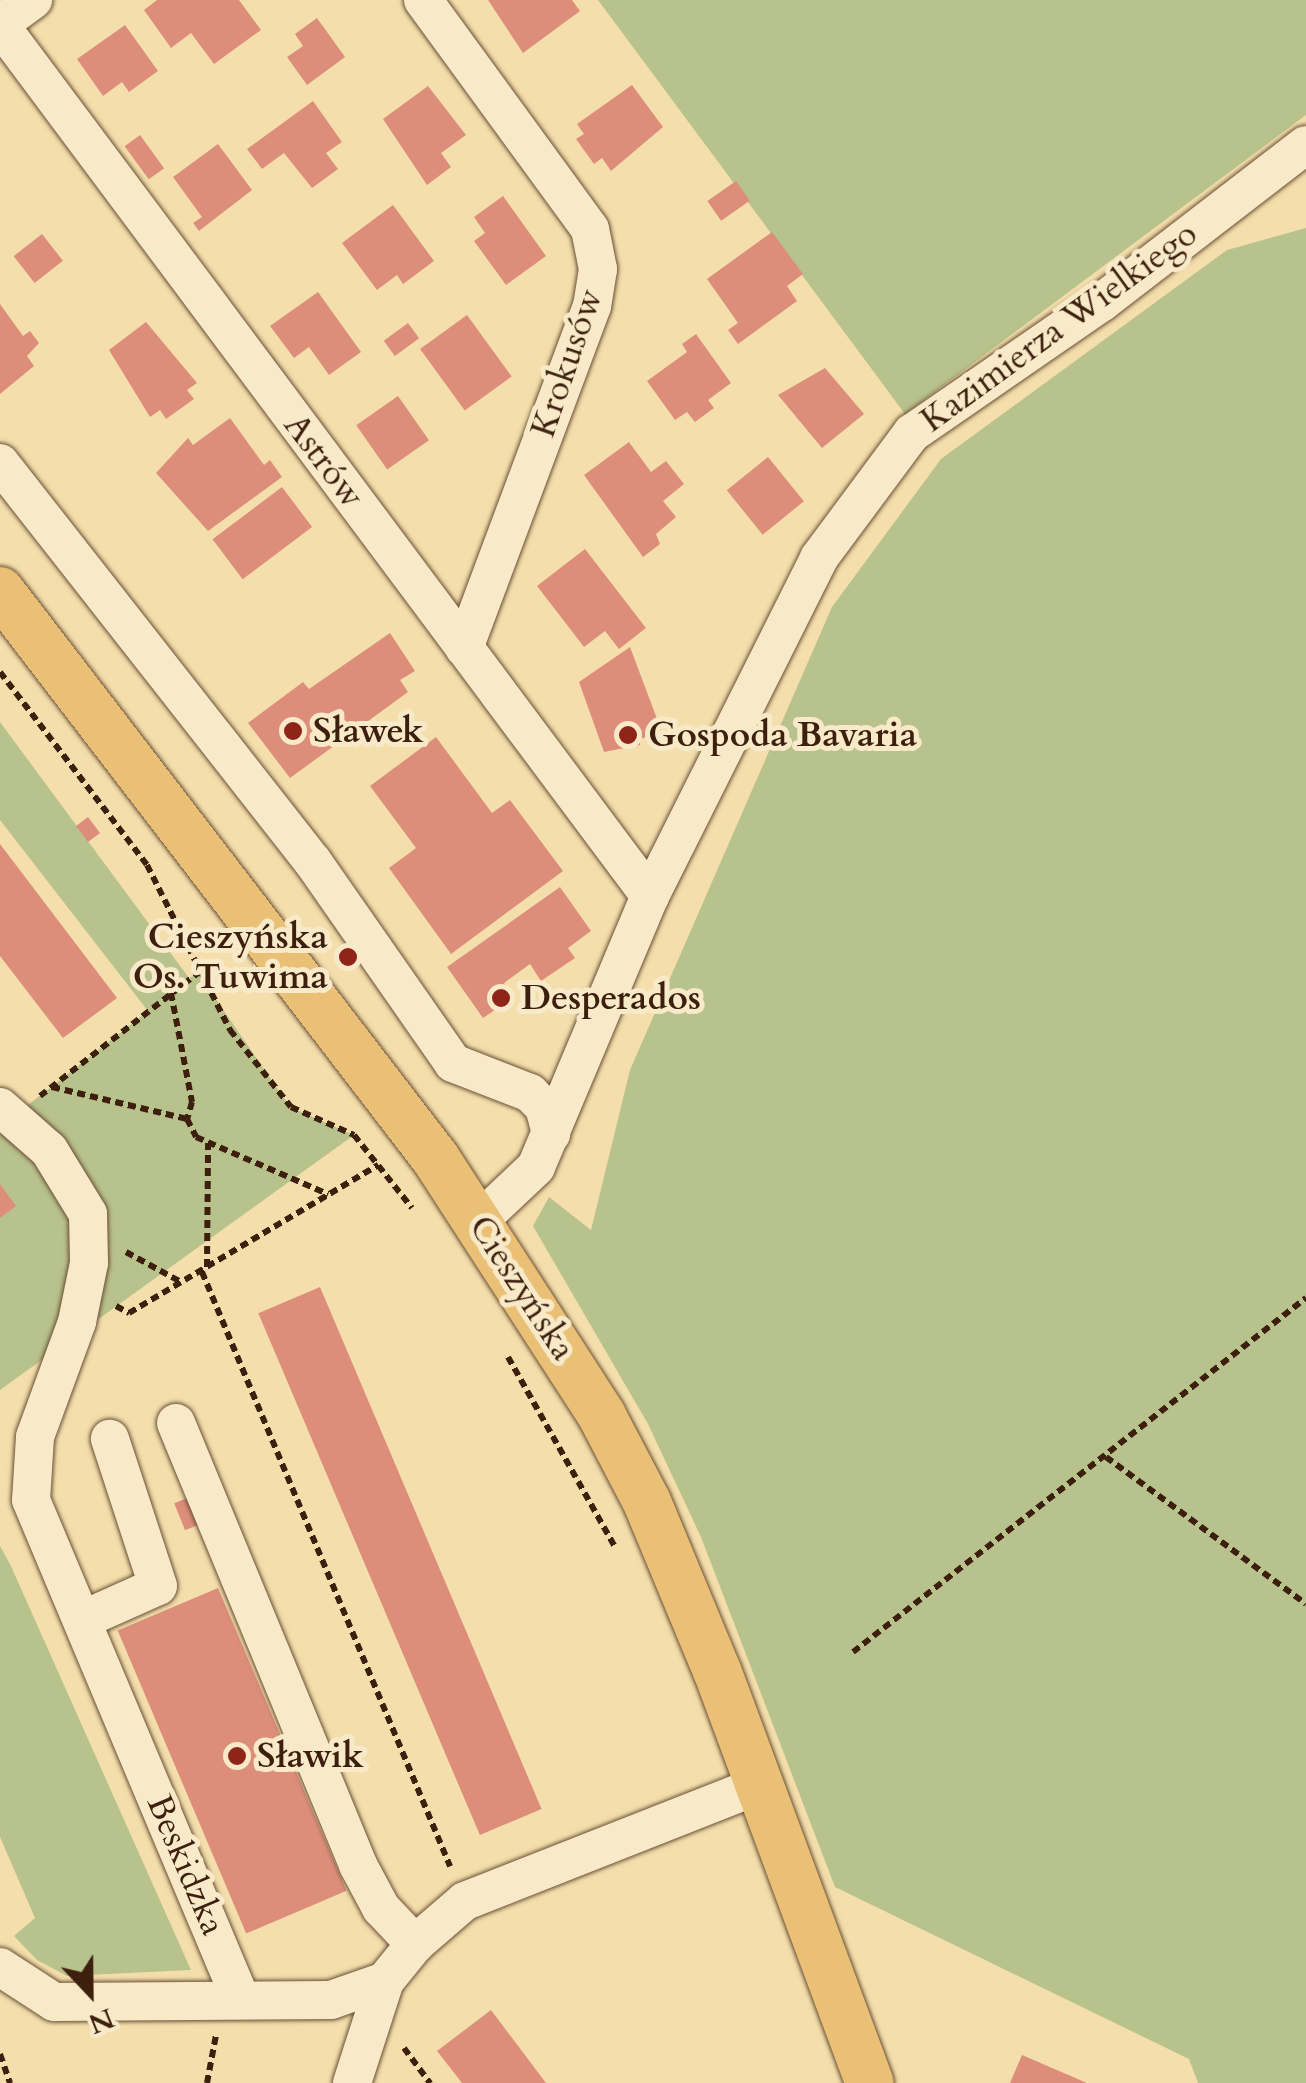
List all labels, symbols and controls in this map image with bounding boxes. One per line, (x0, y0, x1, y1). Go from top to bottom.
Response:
street label: Kazimierza Wielkiego (913, 213, 1205, 441)
street label: Krokusów (522, 283, 612, 443)
street label: Astrów (275, 405, 373, 517)
place label: Sławek (313, 710, 424, 752)
place label: Gospoda Bavaria (648, 714, 917, 756)
marker: Sławek (282, 720, 304, 742)
marker: Gospoda Bavaria (617, 724, 639, 746)
place label: Cieszyńska Os. Tuwima (133, 916, 328, 998)
marker: Cieszyńska Os. Tuwima (337, 946, 359, 968)
place label: Desperados (521, 977, 701, 1019)
marker: Desperados (490, 987, 512, 1009)
street label: Cieszyńska (460, 1208, 584, 1368)
place label: Sławik (257, 1735, 364, 1777)
marker: Sławik (226, 1745, 248, 1767)
street label: Beskidzka (138, 1789, 234, 1941)
north arrow (40, 1943, 140, 2043)
text: N (83, 1999, 120, 2043)

